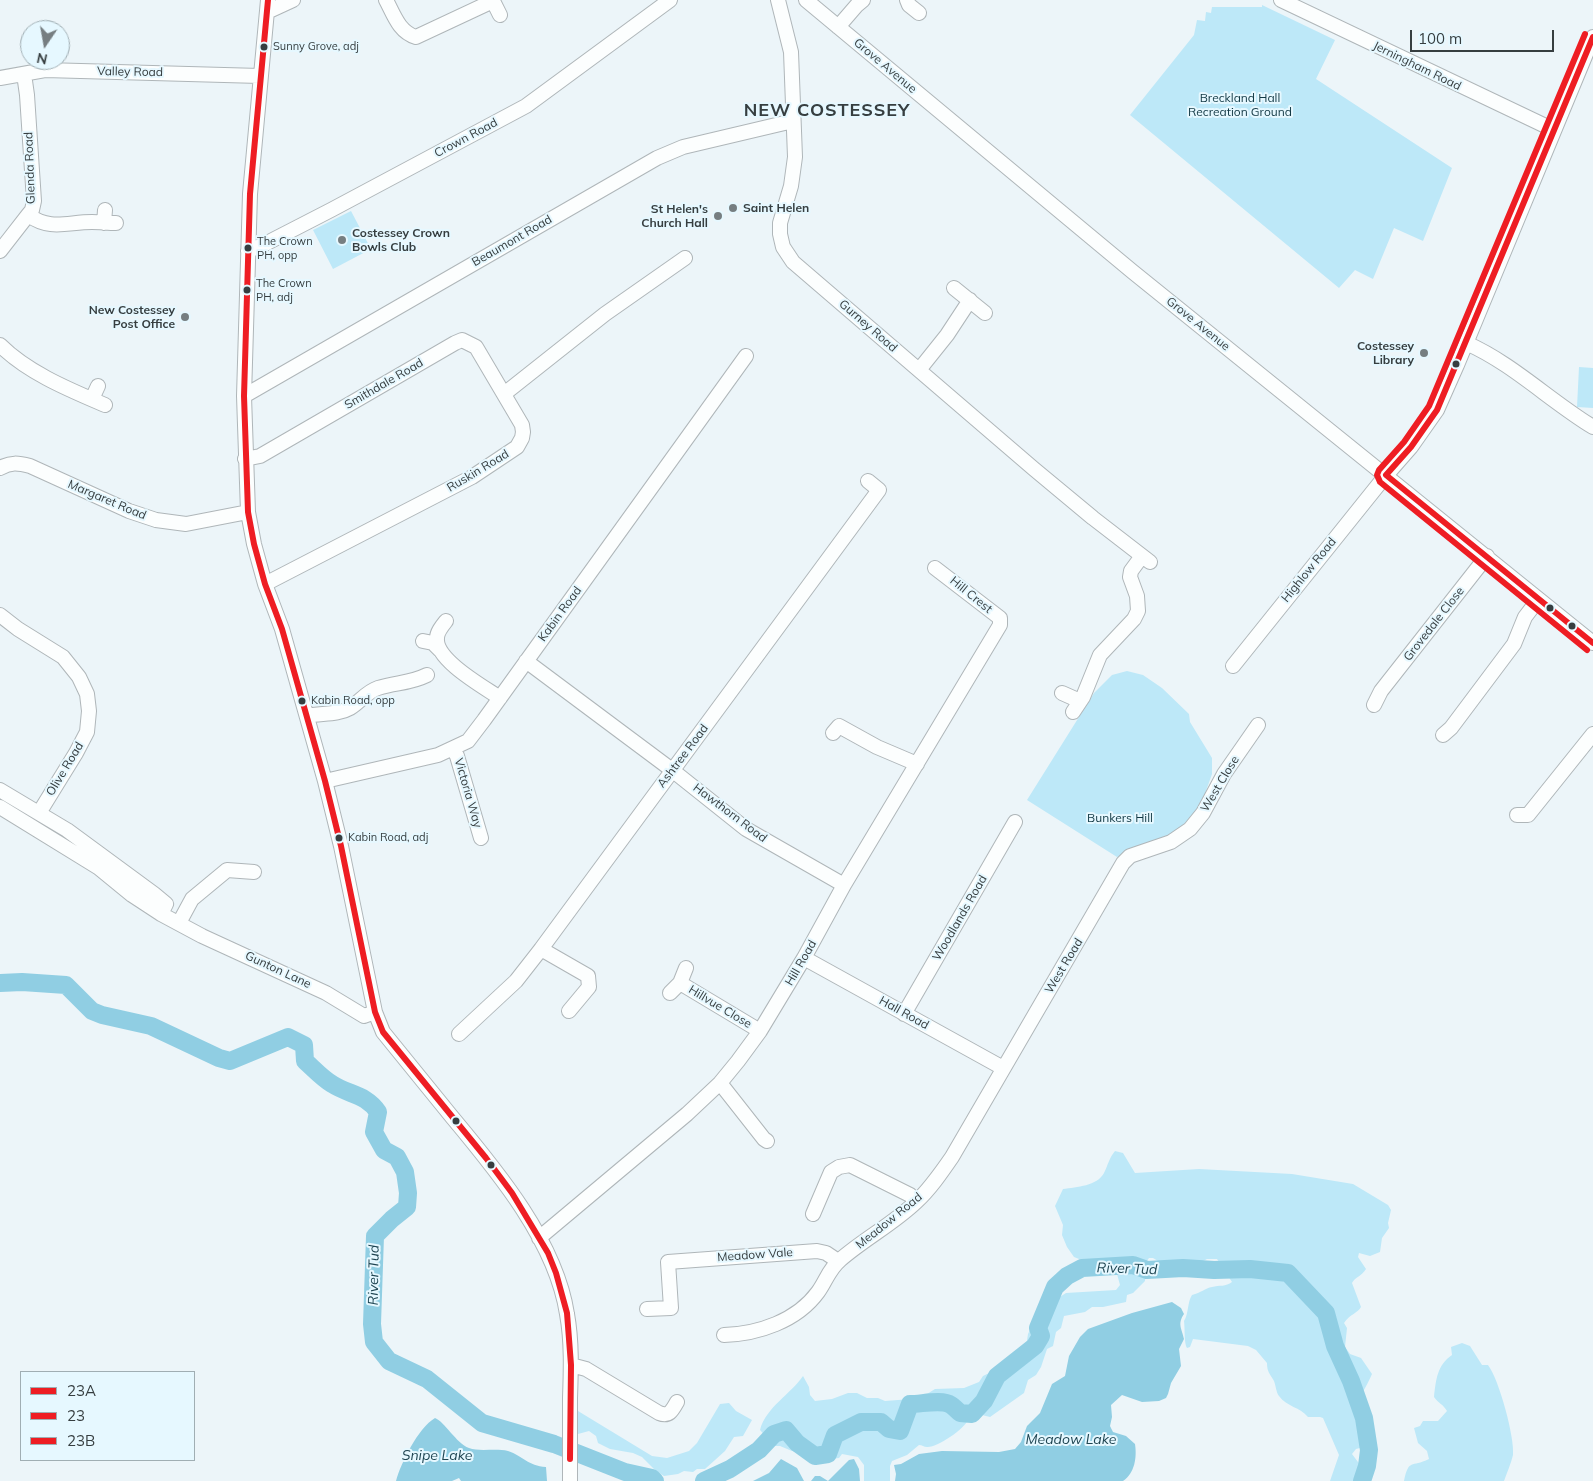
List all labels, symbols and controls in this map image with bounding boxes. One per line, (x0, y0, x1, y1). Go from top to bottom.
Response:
north arrow (20, 20, 70, 70)
scale bar (1413, 20, 1557, 52)
text: 100 m (1418, 29, 1462, 48)
street label: Grove Avenue (851, 36, 919, 96)
street label: Jerningham Road (1371, 38, 1463, 94)
place label: Sunny Grove, adj (273, 40, 359, 54)
marker: Sunny Grove, adj (259, 42, 269, 52)
text: N (35, 49, 49, 69)
street label: Valley Road (97, 64, 163, 80)
park label: Breckland Hall Recreation Ground (1188, 91, 1292, 119)
district label: NEW COSTESSEY (742, 100, 912, 122)
street label: Crown Road (432, 115, 500, 161)
street label: Glenda Road (22, 132, 38, 204)
place label: Saint Helen (743, 201, 809, 215)
place label: St Helen's Church Hall (641, 202, 708, 230)
marker: Saint Helen (727, 202, 739, 214)
marker: St Helen's Church Hall (712, 210, 724, 222)
street label: Beaumont Road (469, 212, 555, 270)
place label: Costessey Crown Bowls Club (352, 226, 450, 254)
marker: Costessey Crown Bowls Club (336, 234, 348, 246)
place label: The Crown PH, opp (257, 235, 313, 261)
marker: The Crown PH, opp (243, 243, 253, 253)
place label: The Crown PH, adj (256, 277, 312, 303)
marker: The Crown PH, adj (242, 285, 252, 295)
street label: Grove Avenue (1163, 294, 1233, 354)
street label: Gurney Road (836, 297, 900, 355)
place label: New Costessey Post Office (89, 303, 175, 331)
marker: New Costessey Post Office (179, 311, 191, 323)
place label: Costessey Library (1357, 339, 1414, 367)
marker: Costessey Library (1418, 347, 1430, 359)
street label: Smithdale Road (342, 356, 426, 412)
unlabelled marker (1451, 359, 1461, 369)
street label: Ruskin Road (444, 447, 512, 495)
street label: Margaret Road (66, 477, 148, 523)
street label: Highlow Road (1279, 535, 1339, 605)
street label: Hill Crest (947, 574, 995, 616)
street label: Kabin Road (535, 584, 585, 644)
street label: Grovedale Close (1401, 584, 1467, 664)
unlabelled marker (1545, 603, 1555, 613)
unlabelled marker (1567, 621, 1577, 631)
place label: Kabin Road, opp (311, 694, 395, 708)
marker: Kabin Road, opp (297, 696, 307, 706)
street label: Ashtree Road (654, 721, 712, 791)
street label: Olive Road (43, 739, 87, 799)
street label: West Close (1198, 753, 1242, 815)
street label: Victoria Way (451, 756, 485, 830)
street label: Hawthorn Road (690, 781, 770, 845)
park label: Bunkers Hill (1087, 811, 1153, 825)
place label: Kabin Road, adj (348, 831, 428, 845)
marker: Kabin Road, adj (334, 833, 344, 843)
street label: Woodlands Road (930, 873, 990, 963)
street label: West Road (1042, 936, 1086, 996)
street label: Hill Road (782, 938, 820, 988)
street label: Gunton Lane (243, 948, 313, 992)
street label: Hillvue Close (686, 983, 754, 1031)
street label: Hall Road (877, 993, 931, 1033)
unlabelled marker (451, 1116, 461, 1126)
unlabelled marker (486, 1160, 496, 1170)
street label: Meadow Road (853, 1190, 925, 1252)
water label: River Tud (365, 1245, 383, 1305)
street label: Meadow Vale (717, 1245, 793, 1265)
water label: River Tud (1096, 1260, 1158, 1278)
legend (20, 1371, 195, 1461)
text: 23A (67, 1381, 96, 1400)
text: 23 (67, 1406, 85, 1425)
text: 23B (67, 1431, 95, 1450)
water label: Meadow Lake (1026, 1432, 1116, 1448)
water label: Snipe Lake (402, 1448, 472, 1464)

